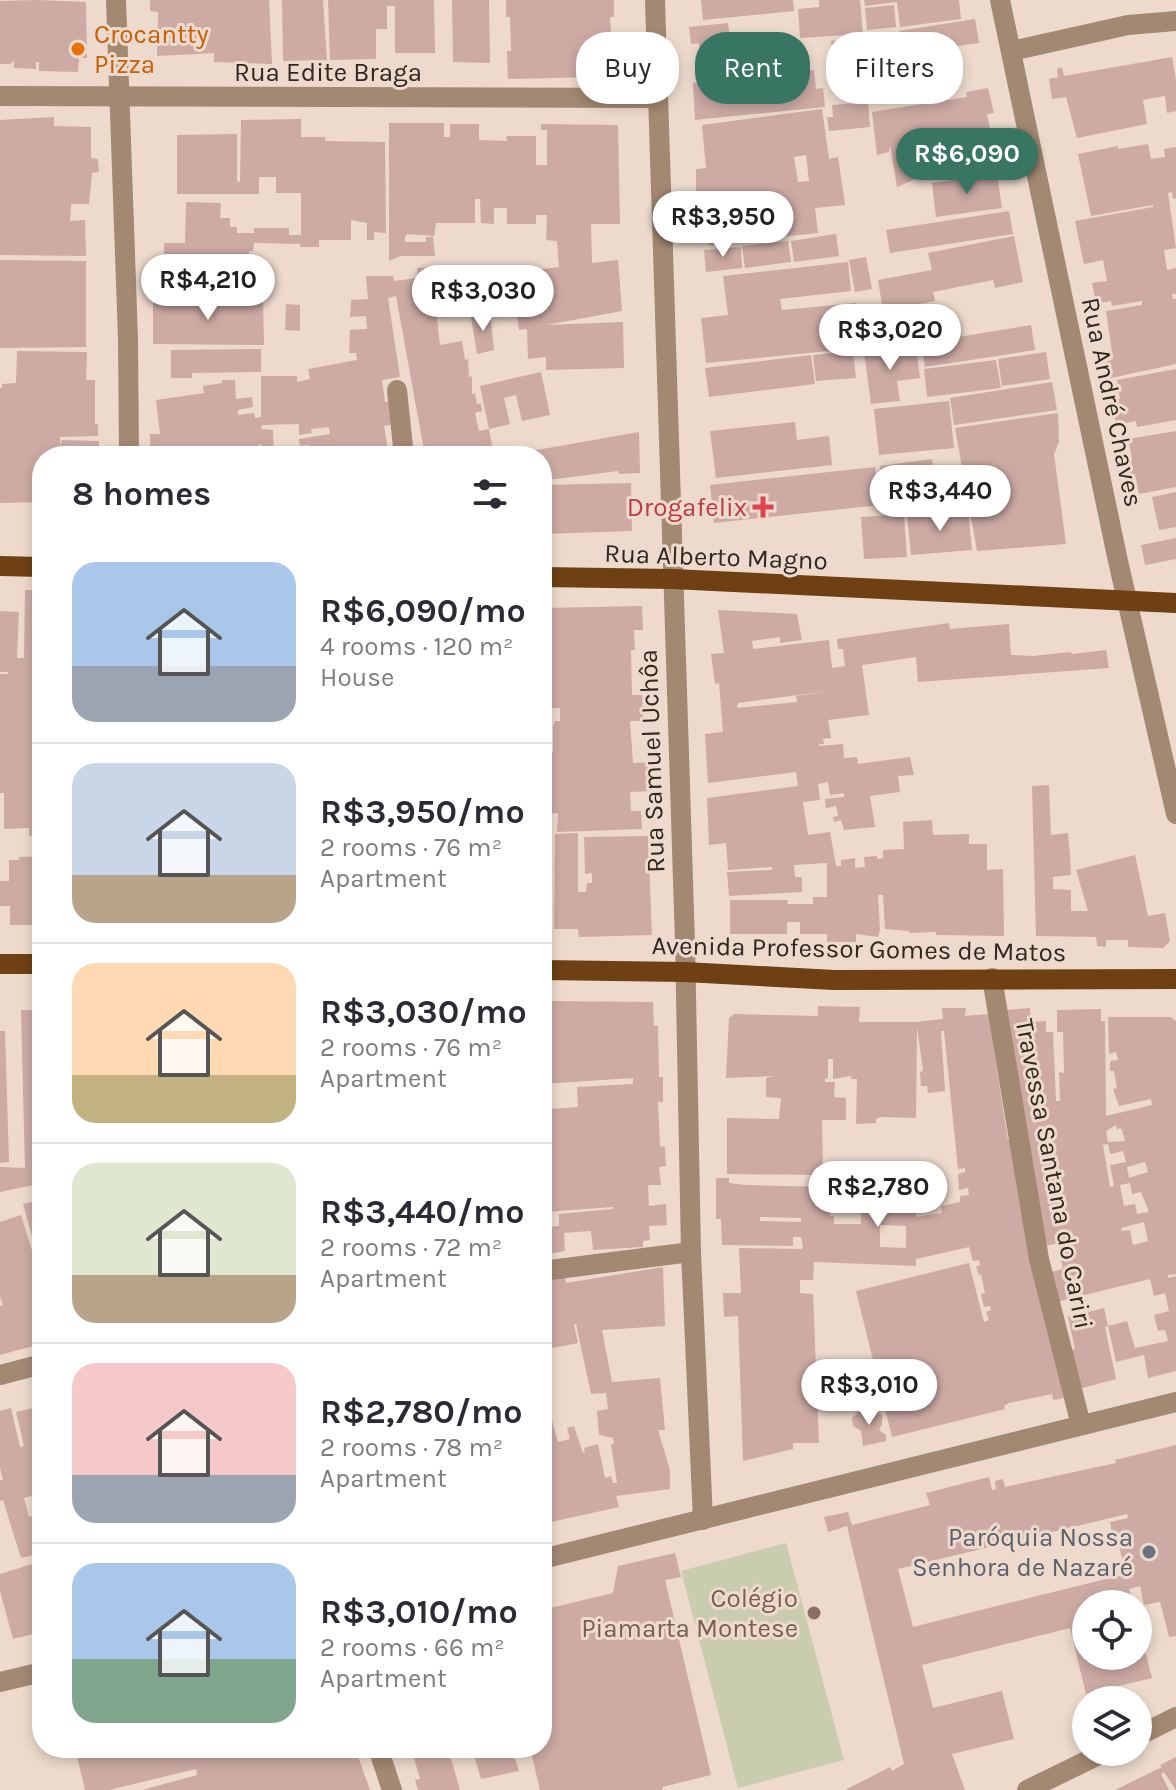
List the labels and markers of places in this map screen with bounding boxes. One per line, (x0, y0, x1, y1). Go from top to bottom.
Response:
place label: Crocantty Pizza (94, 19, 209, 80)
marker: Crocantty Pizza (69, 40, 87, 58)
pin: R$6,090 (893, 128, 1041, 196)
pin: R$3,950 (649, 191, 797, 259)
pin: R$4,210 (134, 254, 282, 322)
pin: R$3,030 (409, 265, 557, 333)
pin: R$3,020 (816, 304, 964, 372)
pin: R$3,440 (866, 465, 1014, 533)
place label: Drogafelix (627, 492, 747, 523)
marker: Drogafelix (754, 498, 772, 516)
pin: R$2,780 (804, 1161, 952, 1229)
pin: R$3,010 (795, 1359, 943, 1427)
place label: Paróquia Nossa Senhora de Nazaré (912, 1522, 1133, 1583)
marker: Paróquia Nossa Senhora de Nazaré (1140, 1543, 1158, 1561)
place label: Colégio Piamarta Montese (581, 1583, 798, 1644)
marker: Colégio Piamarta Montese (805, 1604, 823, 1622)

